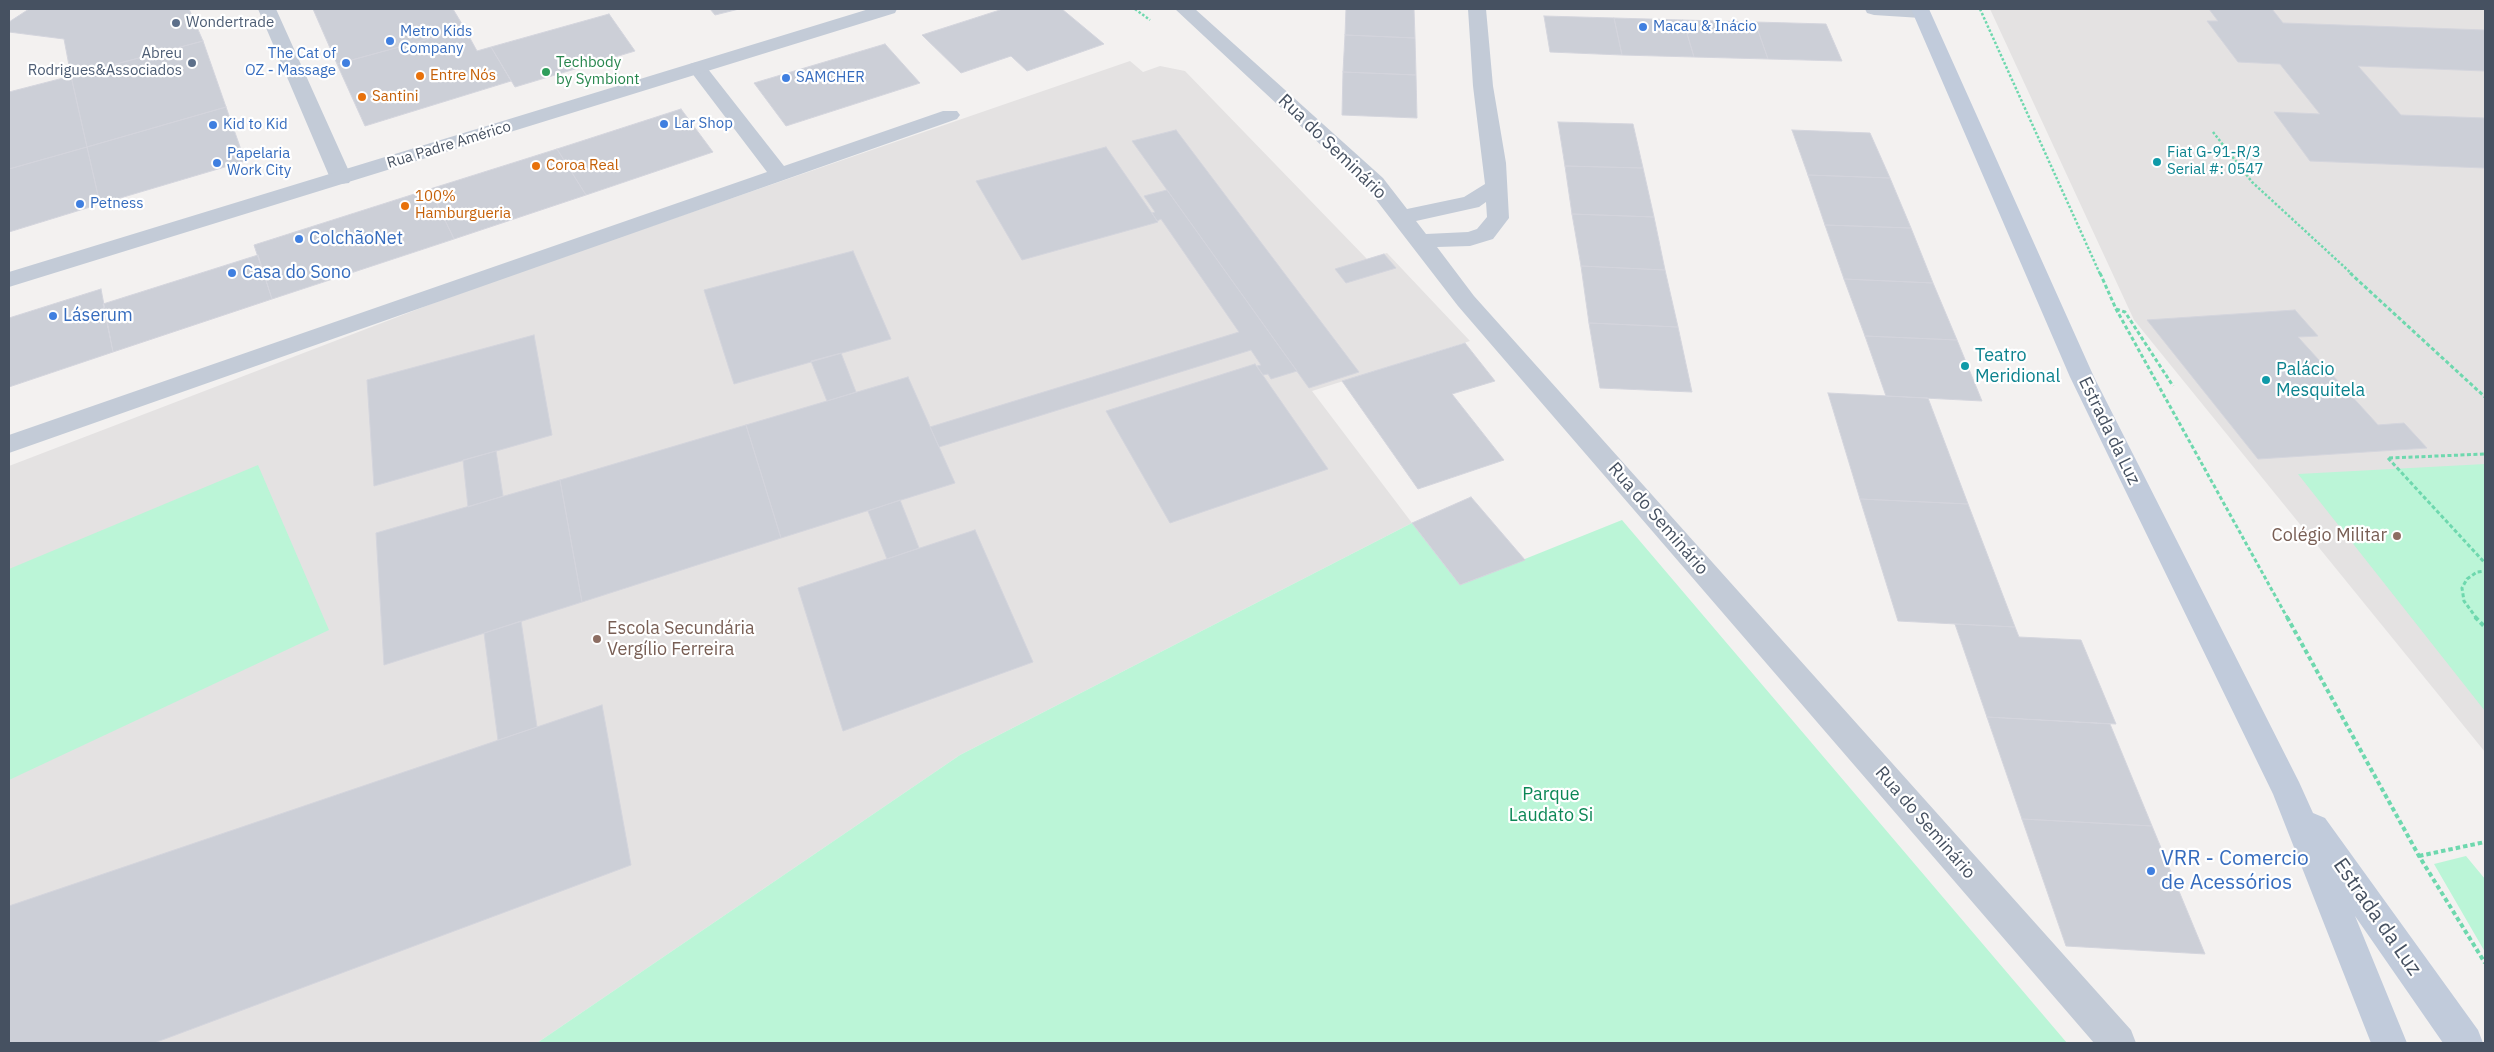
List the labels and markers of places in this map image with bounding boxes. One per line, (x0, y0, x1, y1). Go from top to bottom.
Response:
place label: Wondertrade (186, 14, 274, 32)
marker: Wondertrade (170, 17, 182, 29)
place label: Macau & Inácio (1653, 18, 1757, 36)
marker: Macau & Inácio (1637, 21, 1649, 33)
place label: Metro Kids Company (400, 23, 472, 58)
marker: Metro Kids Company (384, 35, 396, 47)
place label: Abreu Rodrigues&Associados (28, 45, 182, 80)
place label: The Cat of OZ - Massage (245, 45, 336, 80)
place label: Techbody by Symbiont (556, 54, 640, 89)
marker: Abreu Rodrigues&Associados (186, 57, 198, 69)
marker: The Cat of OZ - Massage (340, 57, 352, 69)
marker: Techbody by Symbiont (540, 66, 552, 78)
place label: Entre Nós (430, 67, 496, 85)
place label: SAMCHER (796, 69, 865, 87)
marker: Entre Nós (414, 70, 426, 82)
marker: SAMCHER (780, 72, 792, 84)
place label: Santini (372, 88, 419, 106)
marker: Santini (356, 91, 368, 103)
place label: Lar Shop (674, 115, 733, 133)
place label: Kid to Kid (223, 116, 288, 134)
marker: Lar Shop (658, 118, 670, 130)
marker: Kid to Kid (207, 119, 219, 131)
place label: Fiat G-91-R/3 Serial #: 0547 (2167, 144, 2263, 179)
place label: Papelaria Work City (227, 145, 291, 180)
marker: Fiat G-91-R/3 Serial #: 0547 (2151, 156, 2163, 168)
marker: Papelaria Work City (211, 157, 223, 169)
place label: Coroa Real (546, 157, 619, 175)
marker: Coroa Real (530, 160, 542, 172)
place label: 100% Hamburgueria (415, 188, 511, 223)
place label: Petness (90, 195, 144, 213)
marker: Petness (74, 198, 86, 210)
marker: 100% Hamburgueria (399, 200, 411, 212)
place label: ColchãoNet (309, 228, 403, 250)
marker: ColchãoNet (293, 233, 305, 245)
place label: Casa do Sono (242, 262, 351, 284)
marker: Casa do Sono (226, 267, 238, 279)
place label: Láserum (63, 305, 133, 327)
marker: Láserum (47, 310, 59, 322)
place label: Teatro Meridional (1975, 345, 2060, 388)
place label: Palácio Mesquitela (2276, 359, 2365, 402)
marker: Teatro Meridional (1959, 360, 1971, 372)
marker: Palácio Mesquitela (2260, 374, 2272, 386)
place label: Colégio Militar (2272, 525, 2387, 547)
marker: Colégio Militar (2391, 530, 2403, 542)
place label: Escola Secundária Vergílio Ferreira (607, 618, 755, 660)
marker: Escola Secundária Vergílio Ferreira (591, 633, 603, 645)
place label: VRR - Comercio de Acessórios (2161, 846, 2309, 896)
marker: VRR - Comercio de Acessórios (2145, 865, 2157, 877)

